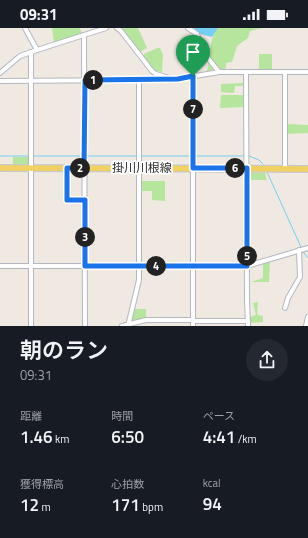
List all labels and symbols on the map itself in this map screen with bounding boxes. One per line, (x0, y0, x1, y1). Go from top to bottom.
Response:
pin (176, 35, 210, 76)
pin: 1 (83, 70, 103, 90)
pin: 7 (183, 99, 203, 119)
pin: 2 (70, 158, 90, 178)
street label: 掛川川根線 (112, 158, 172, 177)
pin: 6 (225, 158, 245, 178)
pin: 3 (75, 227, 95, 247)
pin: 5 (237, 246, 257, 266)
pin: 4 (146, 256, 166, 276)

